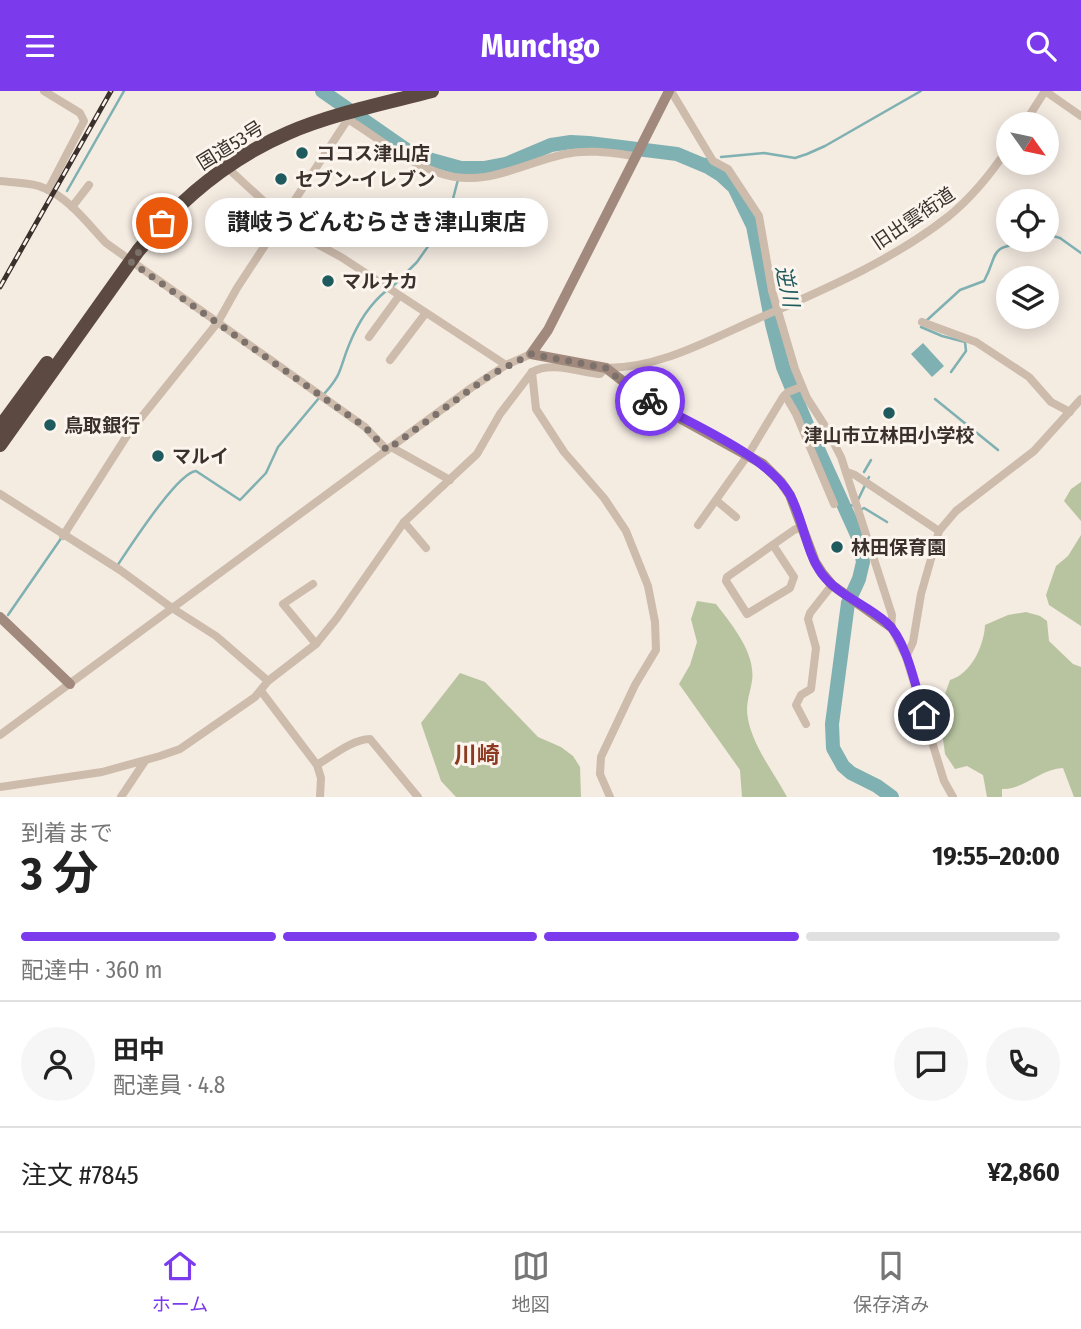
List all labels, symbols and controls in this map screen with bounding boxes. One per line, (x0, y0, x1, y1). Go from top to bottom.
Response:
icon: menu (21, 27, 59, 65)
text: Munchgo (481, 27, 600, 65)
icon: search (1022, 27, 1060, 65)
north arrow (996, 112, 1059, 175)
map controls (996, 112, 1059, 329)
street label: 国道53号 (193, 116, 268, 175)
place label: ココス津山店 (316, 142, 430, 165)
marker: ココス津山店 (294, 145, 310, 161)
place label: セブン-イレブン (295, 168, 435, 191)
marker: セブン-イレブン (273, 171, 289, 187)
street label: 旧出雲街道 (867, 182, 959, 255)
button: locate (996, 189, 1059, 252)
pin (132, 193, 192, 253)
callout: 讃岐うどんむらさき津山東店 (204, 199, 547, 247)
icon: bag (143, 204, 181, 242)
text: 讃岐うどんむらさき津山東店 (227, 208, 526, 236)
water label: 逆川 (770, 263, 804, 311)
button: layers (996, 266, 1059, 329)
place label: マルナカ (342, 270, 418, 293)
marker: マルナカ (320, 273, 336, 289)
courier (615, 366, 685, 436)
icon: bike (631, 382, 669, 420)
marker: 津山市立林田小学校 (881, 405, 897, 421)
place label: 鳥取銀行 (64, 414, 140, 437)
marker: 鳥取銀行 (42, 417, 58, 433)
place label: 津山市立林田小学校 (803, 424, 975, 447)
place label: マルイ (172, 445, 229, 468)
marker: マルイ (150, 448, 166, 464)
place label: 林田保育園 (851, 536, 946, 559)
marker: 林田保育園 (829, 539, 845, 555)
pin (894, 685, 954, 745)
icon: home (905, 696, 943, 734)
district label: 川崎 (454, 741, 500, 769)
text: 到着まで (21, 819, 113, 847)
text: 19:55–20:00 (932, 841, 1060, 872)
text: 3 分 (21, 846, 98, 901)
text: 配達中 · 360 m (21, 956, 163, 984)
button: person (21, 1027, 95, 1101)
button: chat (894, 1027, 968, 1101)
button: phone (986, 1027, 1060, 1101)
text: 田中 (113, 1035, 165, 1066)
text: 配達員 · 4.8 (113, 1071, 225, 1099)
text: ¥2,860 (988, 1157, 1060, 1188)
text: 注文 #7845 (21, 1160, 139, 1191)
tab: ホーム (152, 1247, 208, 1316)
tab: 地図 (512, 1247, 550, 1316)
tab: 保存済み (853, 1247, 929, 1316)

